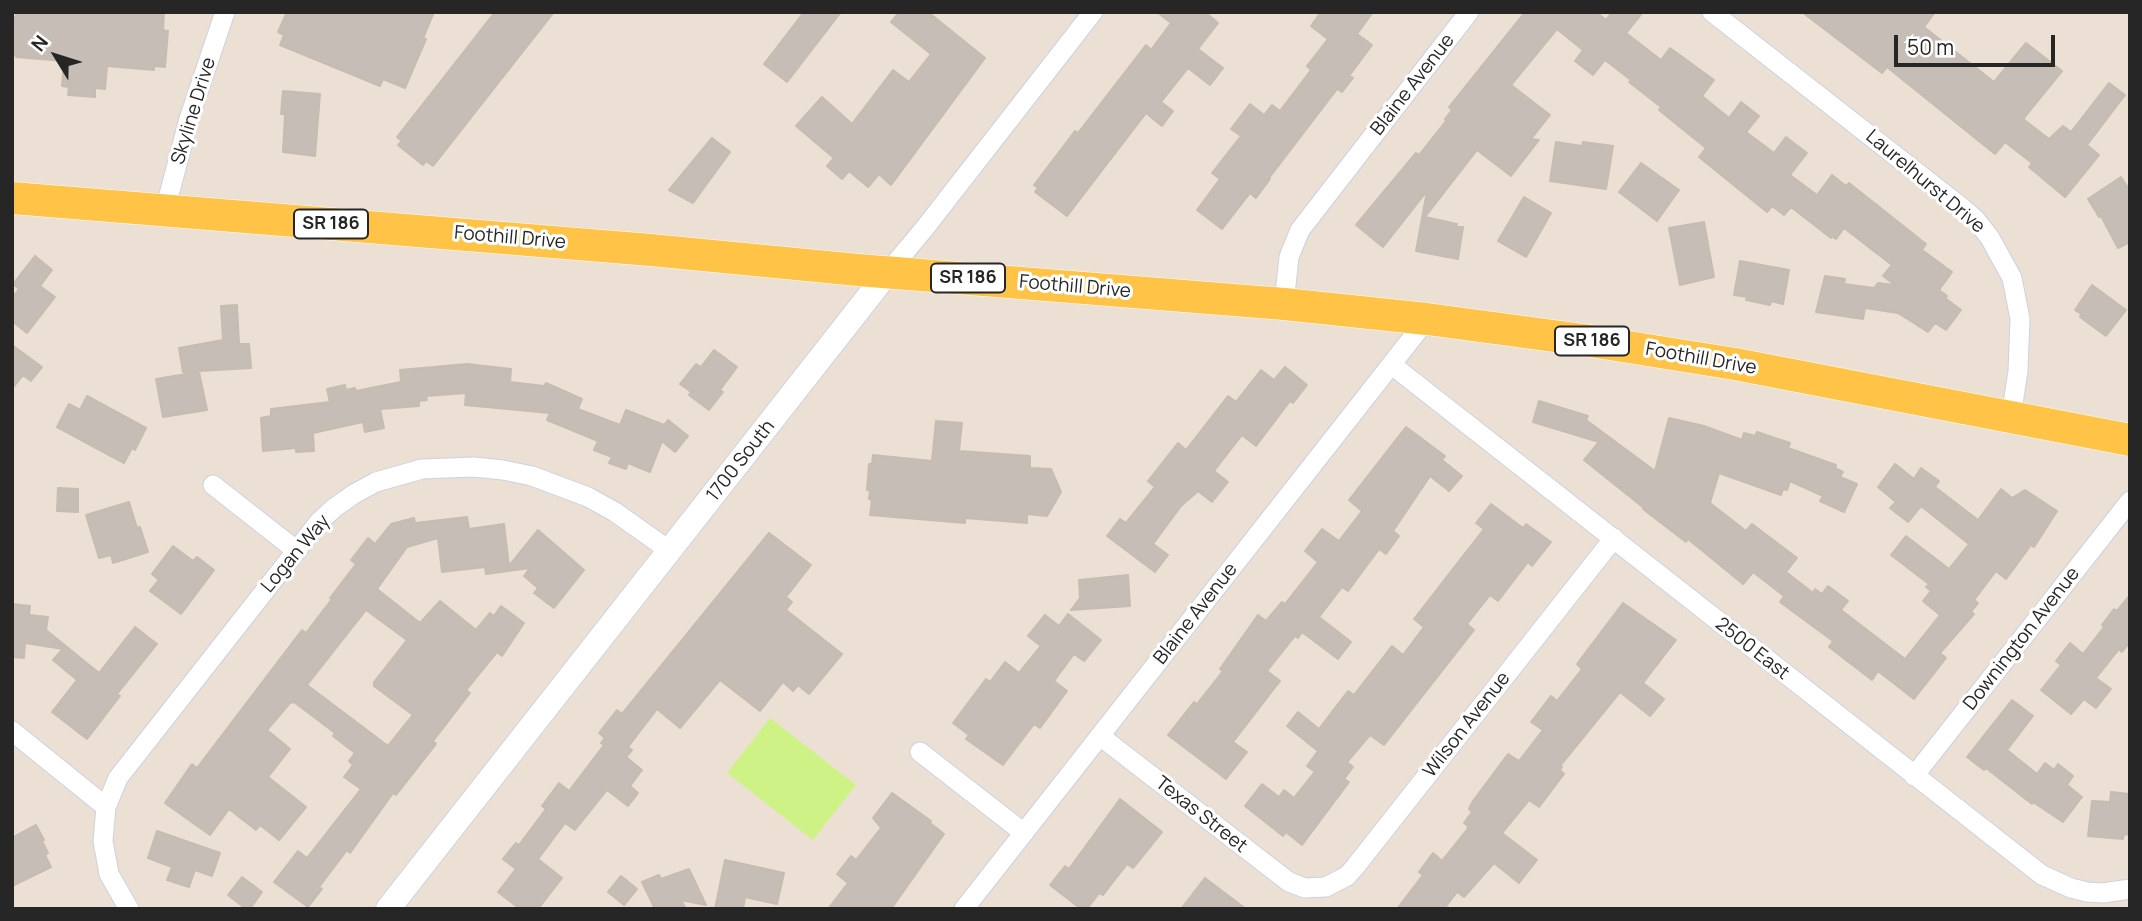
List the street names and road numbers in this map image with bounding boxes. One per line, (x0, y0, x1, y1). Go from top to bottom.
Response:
street label: Blaine Avenue (1366, 30, 1460, 140)
street label: Skyline Drive (167, 55, 221, 167)
street label: Laurelhurst Drive (1861, 126, 1989, 238)
road number: SR 186 (294, 210, 368, 238)
street label: Foothill Drive (453, 222, 567, 254)
road number: SR 186 (931, 264, 1005, 292)
street label: Foothill Drive (1018, 271, 1132, 303)
road number: SR 186 (1555, 326, 1629, 356)
street label: Foothill Drive (1644, 338, 1758, 380)
street label: 1700 South (702, 416, 780, 506)
street label: Logan Way (257, 510, 335, 598)
street label: Blaine Avenue (1149, 559, 1243, 669)
street label: Downington Avenue (1959, 563, 2085, 715)
street label: 2500 East (1710, 613, 1794, 685)
street label: Wilson Avenue (1419, 668, 1515, 782)
street label: Texas Street (1151, 772, 1251, 858)

